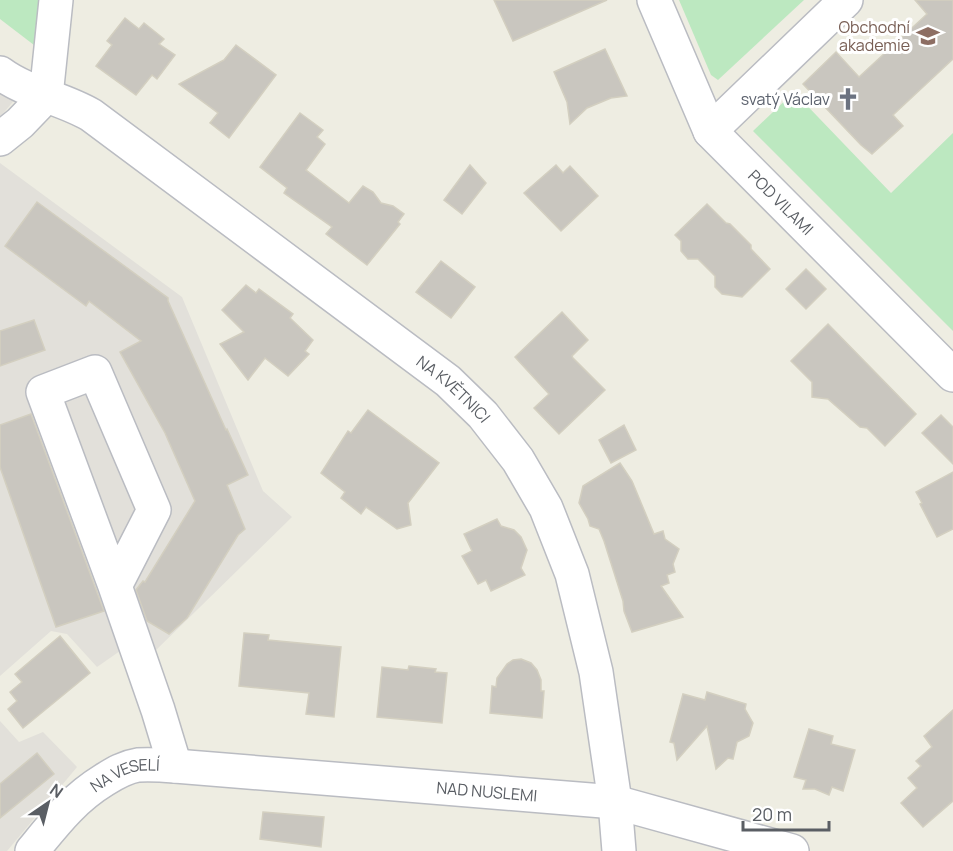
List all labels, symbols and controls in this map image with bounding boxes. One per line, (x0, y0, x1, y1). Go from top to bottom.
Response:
place label: Obchodní akademie (838, 16, 910, 56)
school or university icon: Obchodní akademie (915, 23, 941, 49)
church icon: svatý Václav (835, 86, 861, 112)
place label: svatý Václav (741, 88, 830, 110)
street label: POD VILAMI (743, 165, 818, 240)
street label: NA KVĚTNICI (412, 350, 496, 427)
street label: NA VESELÍ (86, 754, 160, 797)
north arrow (18, 773, 78, 833)
street label: NAD NUSLEMI (436, 776, 538, 807)
text: N (46, 778, 68, 803)
scale bar (743, 794, 828, 832)
text: 20 m (752, 802, 792, 826)

